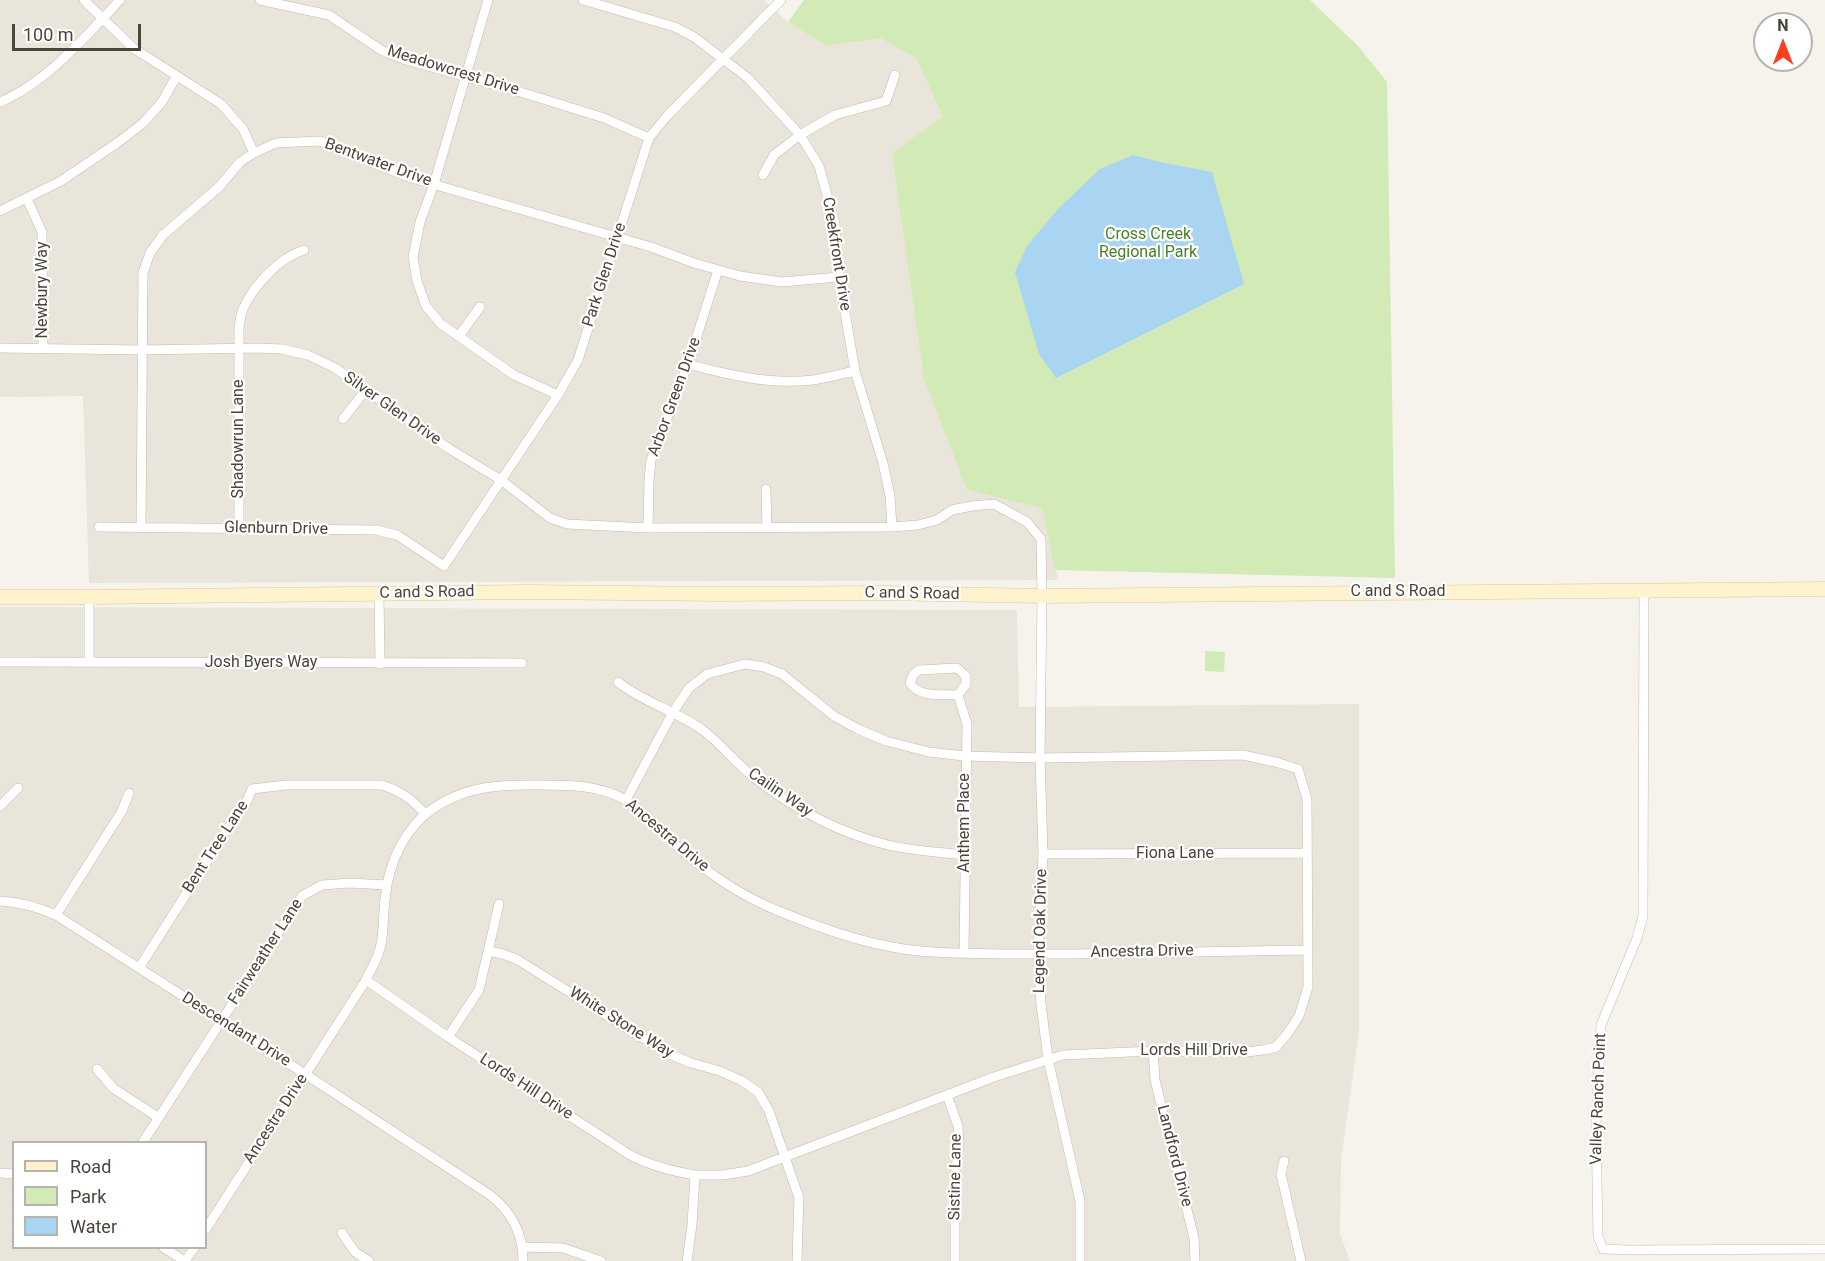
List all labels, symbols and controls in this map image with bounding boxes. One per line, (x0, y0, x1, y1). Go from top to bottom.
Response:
scale bar (15, 12, 144, 50)
north arrow (1753, 12, 1813, 72)
text: N (1777, 16, 1789, 35)
text: 100 m (23, 24, 74, 45)
street label: Meadowcrest Drive (385, 42, 521, 100)
street label: Bentwater Drive (322, 135, 434, 191)
street label: Creekfront Drive (818, 196, 854, 312)
street label: Park Glen Drive (579, 221, 631, 329)
park label: Cross Creek Regional Park (1099, 225, 1197, 263)
street label: Newbury Way (33, 242, 53, 338)
street label: Arbor Green Drive (645, 335, 705, 459)
street label: Silver Glen Drive (339, 368, 445, 450)
street label: Shadowrun Lane (229, 380, 249, 498)
street label: Glenburn Drive (224, 518, 328, 540)
street label: C and S Road (1350, 582, 1446, 602)
street label: C and S Road (379, 583, 475, 603)
street label: C and S Road (864, 584, 960, 604)
street label: Josh Byers Way (205, 653, 317, 673)
street label: Cailin Way (744, 764, 816, 822)
street label: Anthem Place (955, 773, 975, 873)
street label: Ancestra Drive (621, 795, 713, 877)
street label: Bent Tree Lane (179, 797, 253, 897)
street label: Fiona Lane (1136, 844, 1214, 864)
street label: Legend Oak Drive (1030, 869, 1052, 993)
street label: Fairweather Lane (225, 895, 307, 1009)
street label: Ancestra Drive (1090, 941, 1194, 963)
street label: White Stone Way (565, 983, 677, 1063)
street label: Descendant Drive (178, 989, 294, 1071)
street label: Valley Ranch Point (1587, 1033, 1611, 1165)
street label: Lords Hill Drive (1140, 1041, 1248, 1061)
street label: Lords Hill Drive (476, 1050, 576, 1124)
street label: Ancestra Drive (240, 1070, 312, 1168)
street label: Landford Drive (1152, 1103, 1196, 1209)
street label: Sistine Lane (946, 1133, 966, 1221)
legend (12, 1141, 207, 1249)
text: Road (70, 1156, 111, 1177)
text: Park (70, 1186, 106, 1207)
text: Water (70, 1216, 117, 1237)

